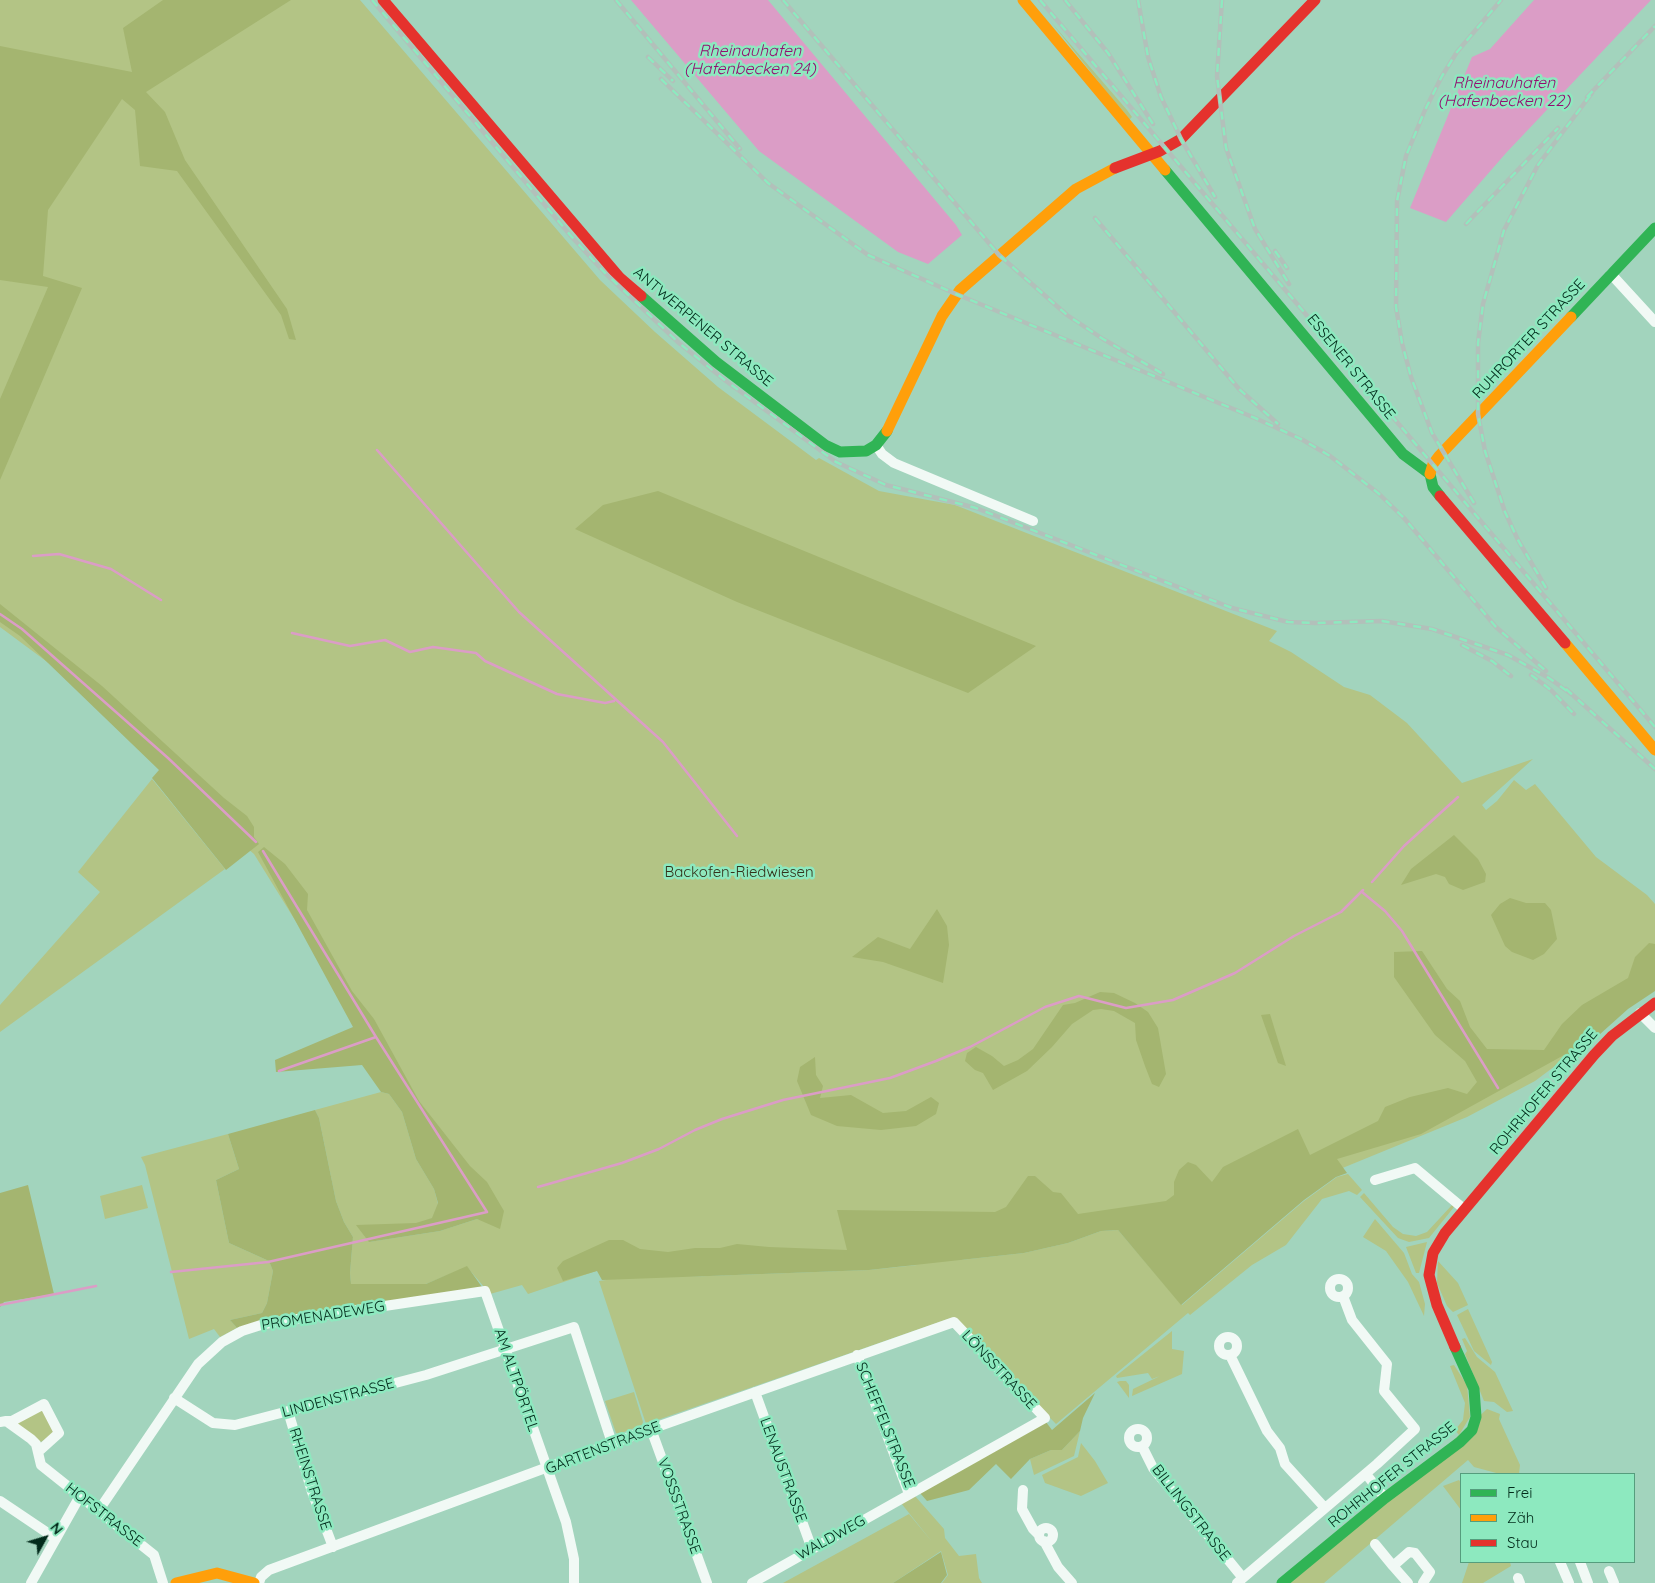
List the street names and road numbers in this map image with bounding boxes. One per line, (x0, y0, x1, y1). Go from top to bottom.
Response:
street label: ANTWERPENER STRASSE (630, 263, 776, 391)
street label: RUHRORTER STRASSE (1469, 275, 1589, 403)
street label: ESSENER STRASSE (1303, 311, 1399, 423)
street label: ROHRHOFER STRASSE (1486, 1026, 1602, 1158)
street label: PROMENADEWEG (260, 1297, 386, 1335)
street label: AM ALTPÖRTEL (490, 1326, 542, 1434)
street label: LÖNSSTRASSE (958, 1327, 1040, 1413)
street label: SCHEFFELSTRASSE (852, 1360, 918, 1490)
street label: LINDENSTRASSE (280, 1374, 396, 1422)
street label: LENAUSTRASSE (756, 1415, 810, 1525)
street label: GARTENSTRASSE (543, 1418, 663, 1478)
street label: ROHRHOFER STRASSE (1325, 1418, 1459, 1532)
street label: RHEINSTRASSE (285, 1425, 335, 1533)
street label: VOSSSTRASSE (653, 1456, 705, 1556)
street label: BILLINGSTRASSE (1148, 1461, 1234, 1565)
street label: HOFSTRASSE (62, 1479, 146, 1551)
street label: WALDWEG (793, 1512, 869, 1564)

